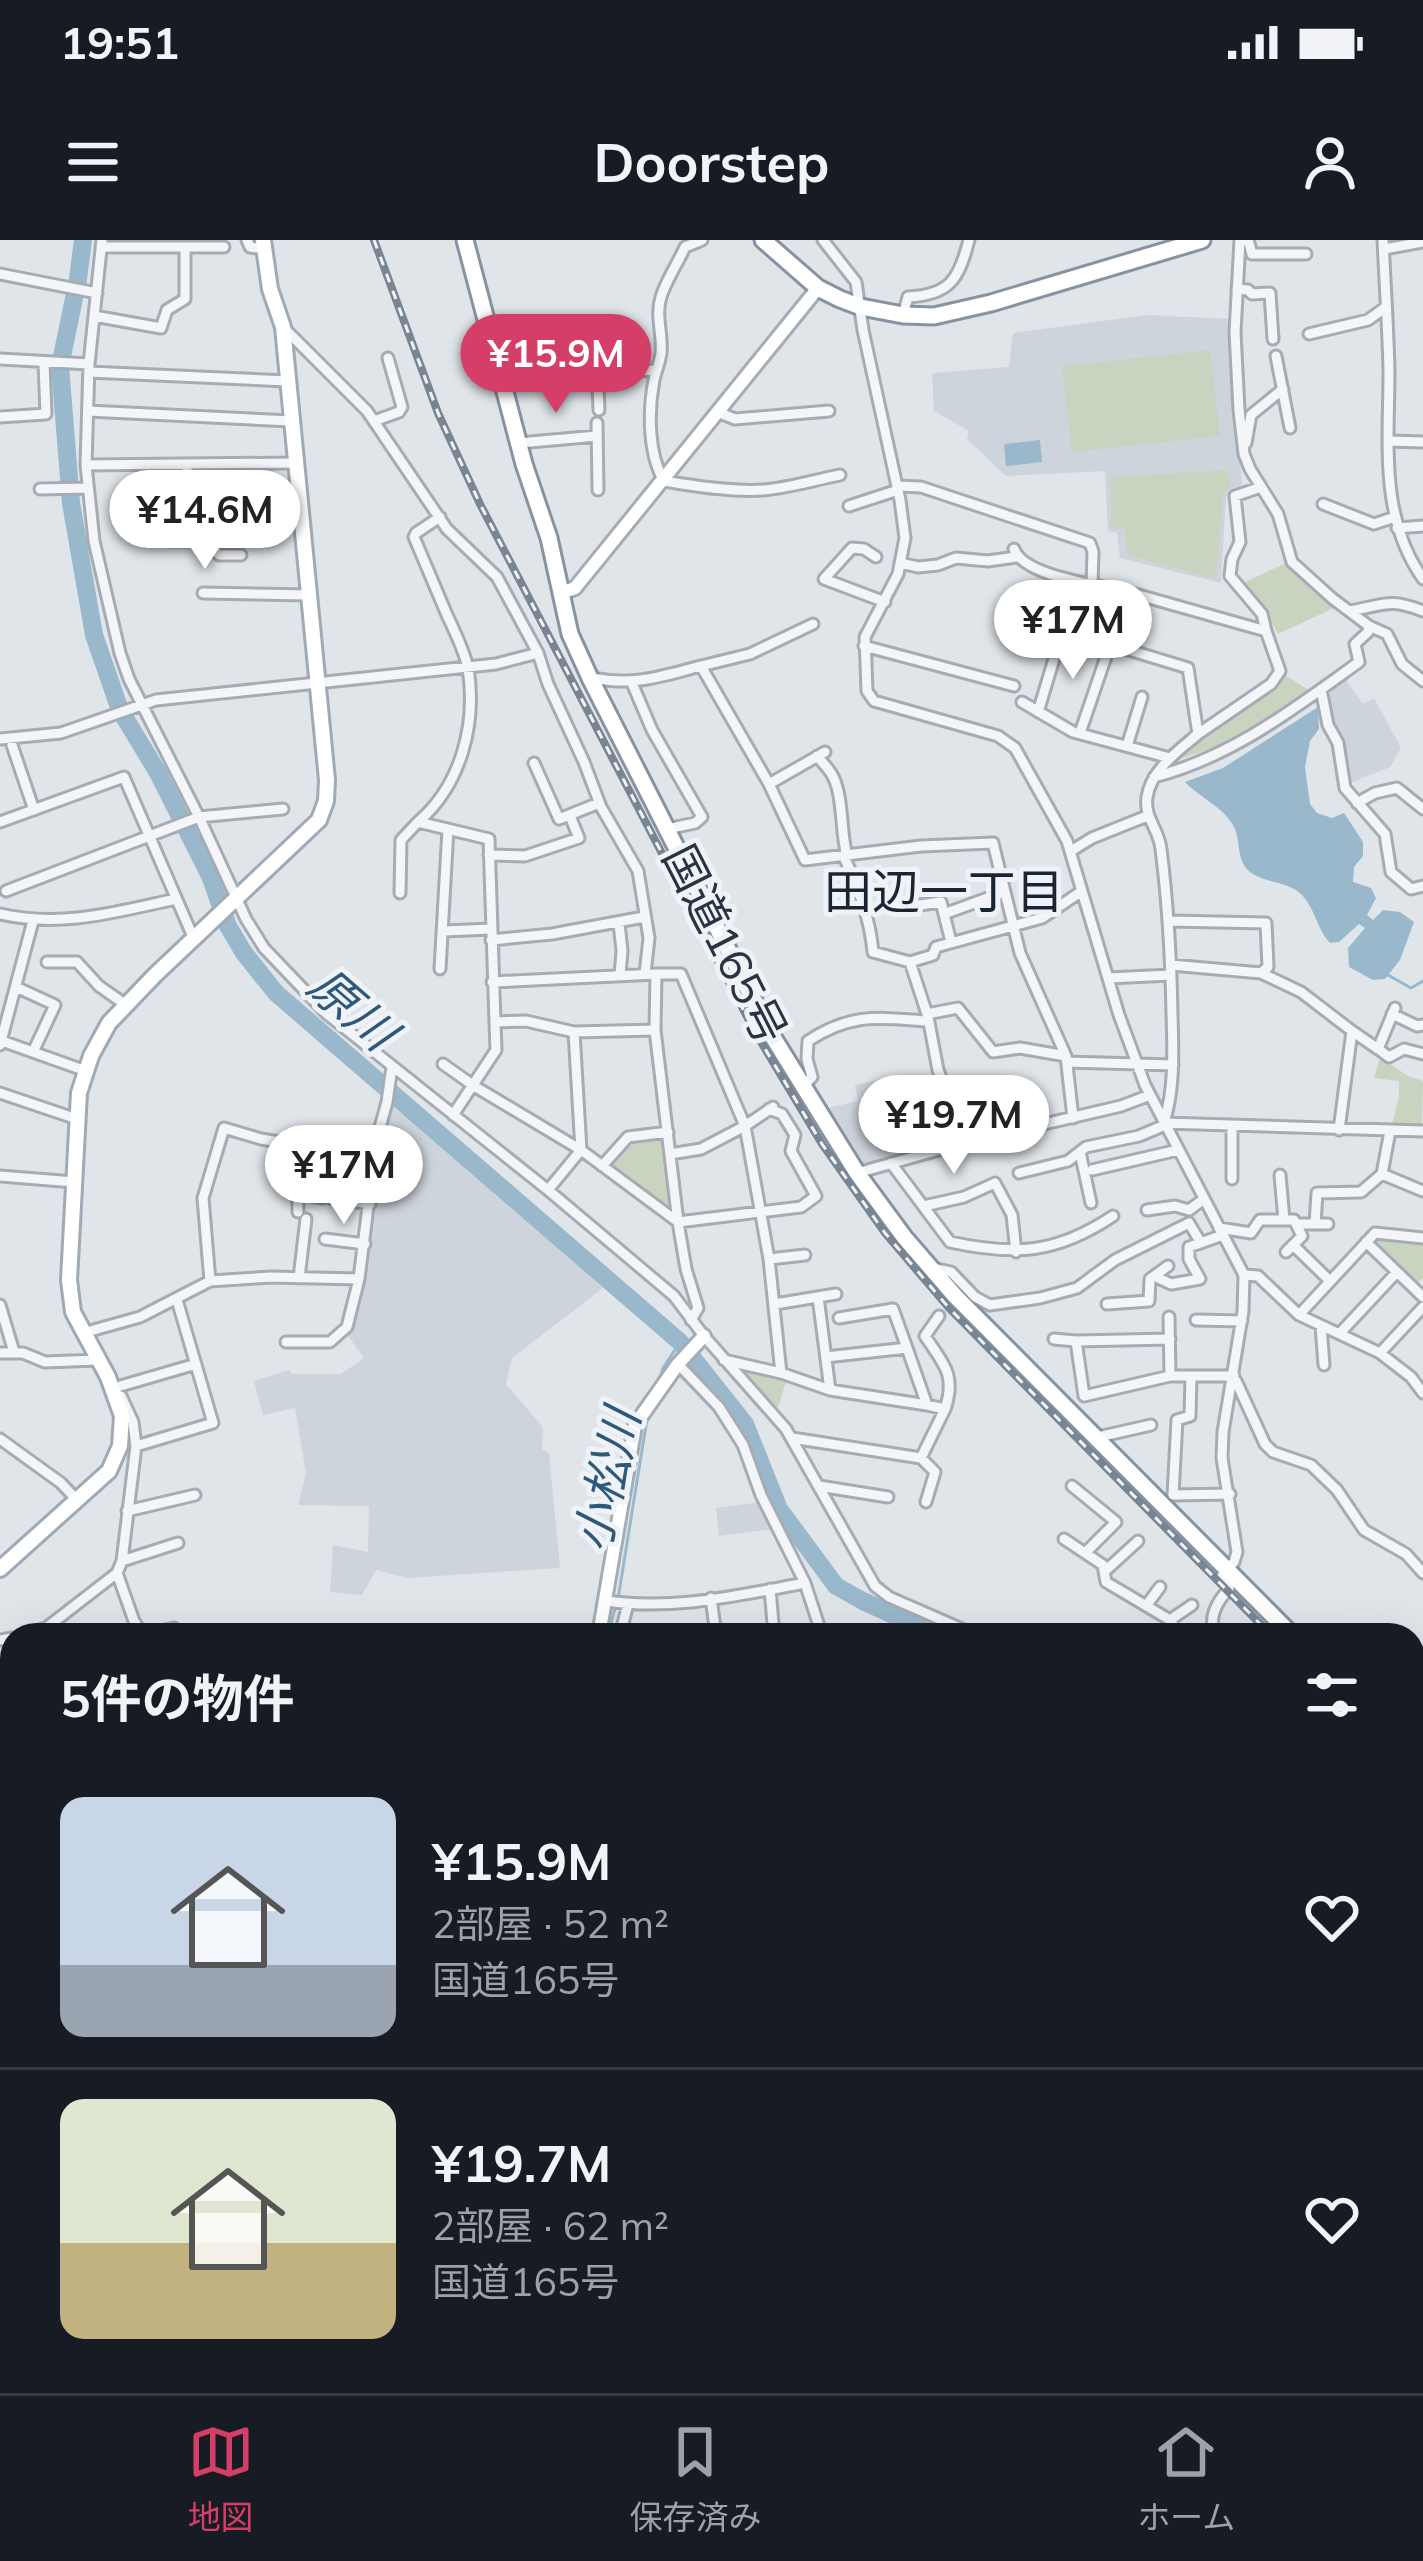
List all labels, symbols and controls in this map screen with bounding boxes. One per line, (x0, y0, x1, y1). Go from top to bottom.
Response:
text: 19:51 (60, 14, 179, 70)
text: Doorstep (593, 128, 830, 196)
icon: menu (60, 129, 126, 195)
icon: person (1297, 129, 1363, 195)
pin: ¥15.9M (458, 314, 654, 416)
text: ¥15.9M (487, 328, 625, 377)
pin: ¥14.6M (107, 470, 303, 572)
text: ¥14.6M (136, 484, 274, 533)
pin: ¥17M (1002, 580, 1144, 682)
text: ¥17M (1021, 594, 1125, 643)
street label: 国道165号 (652, 835, 800, 1053)
district label: 田辺一丁目 (824, 861, 1064, 921)
water label: 原川 (297, 954, 413, 1065)
pin: ¥19.7M (856, 1075, 1052, 1177)
text: ¥19.7M (885, 1089, 1023, 1138)
pin: ¥17M (273, 1125, 415, 1227)
text: ¥17M (292, 1139, 396, 1188)
water label: 小松川 (561, 1398, 653, 1557)
icon: filters (1299, 1662, 1365, 1728)
text: 5件の物件 (60, 1666, 295, 1730)
text: ¥15.9M (432, 1829, 611, 1893)
icon: home (156, 1845, 300, 1989)
icon: heart (1299, 1884, 1365, 1950)
text: 2部屋 · 52 m² (432, 1899, 669, 1948)
text: 国道165号 (432, 1955, 619, 2004)
text: ¥19.7M (432, 2131, 611, 2195)
icon: home (156, 2147, 300, 2291)
icon: heart (1299, 2186, 1365, 2252)
text: 2部屋 · 62 m² (432, 2201, 669, 2250)
text: 国道165号 (432, 2257, 619, 2306)
tab: 地図 (188, 2419, 254, 2539)
tab: 保存済み (629, 2419, 761, 2539)
tab: ホーム (1137, 2419, 1235, 2539)

